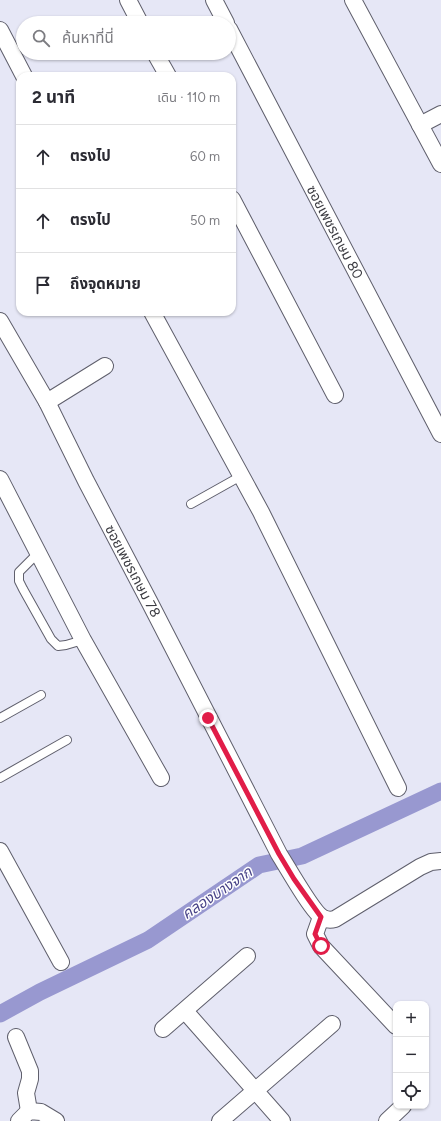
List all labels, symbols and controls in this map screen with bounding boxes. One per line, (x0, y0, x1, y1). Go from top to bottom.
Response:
search box (16, 16, 236, 60)
icon: search (30, 27, 52, 49)
text: ค้นหาที่นี่ (62, 29, 114, 47)
text: 2 นาที (32, 87, 75, 107)
text: เดิน · 110 m (157, 90, 220, 105)
icon: ahead (32, 146, 54, 168)
text: ตรงไป (70, 147, 111, 165)
text: 60 m (190, 149, 220, 164)
street label: ซอยเพชรเกษม 80 (303, 183, 366, 282)
icon: ahead (32, 210, 54, 232)
text: ตรงไป (70, 211, 111, 229)
text: 50 m (190, 213, 220, 228)
icon: arrive (32, 274, 54, 296)
text: ถึงจุดหมาย (70, 275, 141, 293)
street label: ซอยเพชรเกษม 78 (101, 522, 164, 620)
route end (199, 709, 217, 727)
water label: คลองบางจาก (179, 862, 256, 923)
route start (312, 937, 330, 955)
map controls (393, 1001, 429, 1109)
button: + (393, 1001, 429, 1037)
button: − (393, 1037, 429, 1073)
button: locate (393, 1073, 429, 1109)

